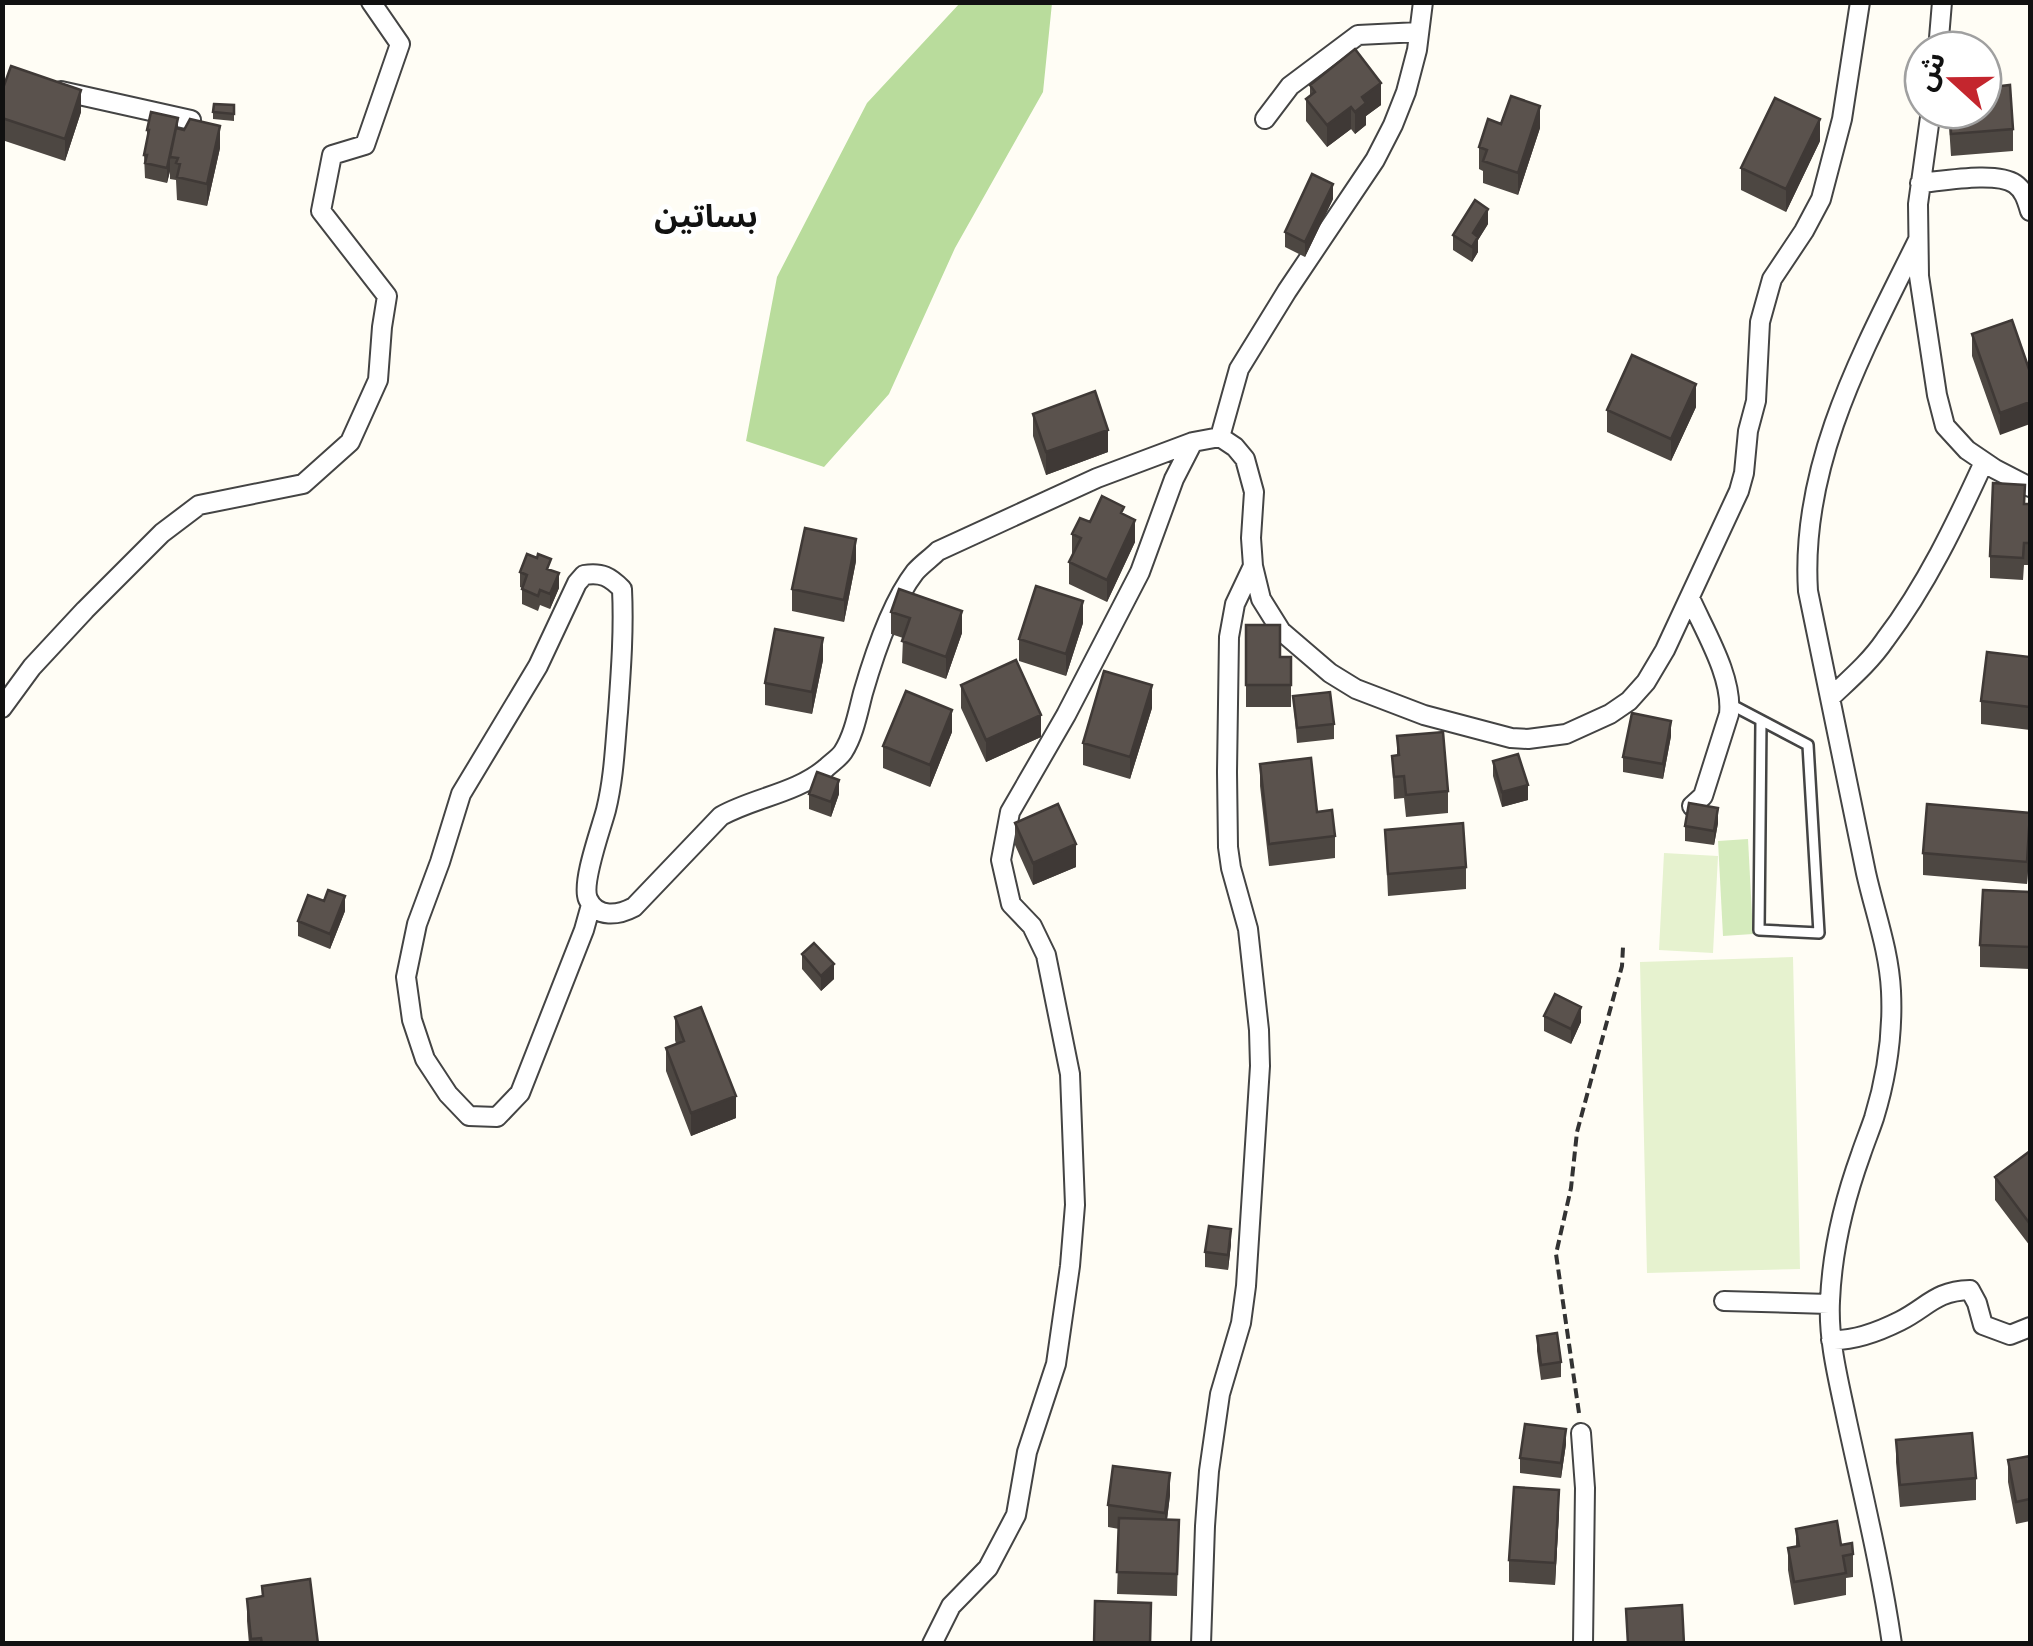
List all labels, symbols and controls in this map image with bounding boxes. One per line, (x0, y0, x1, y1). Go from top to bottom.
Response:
north arrow (1903, 30, 2003, 130)
text: ش (1901, 45, 1954, 96)
district label: بساتين (654, 189, 758, 237)

